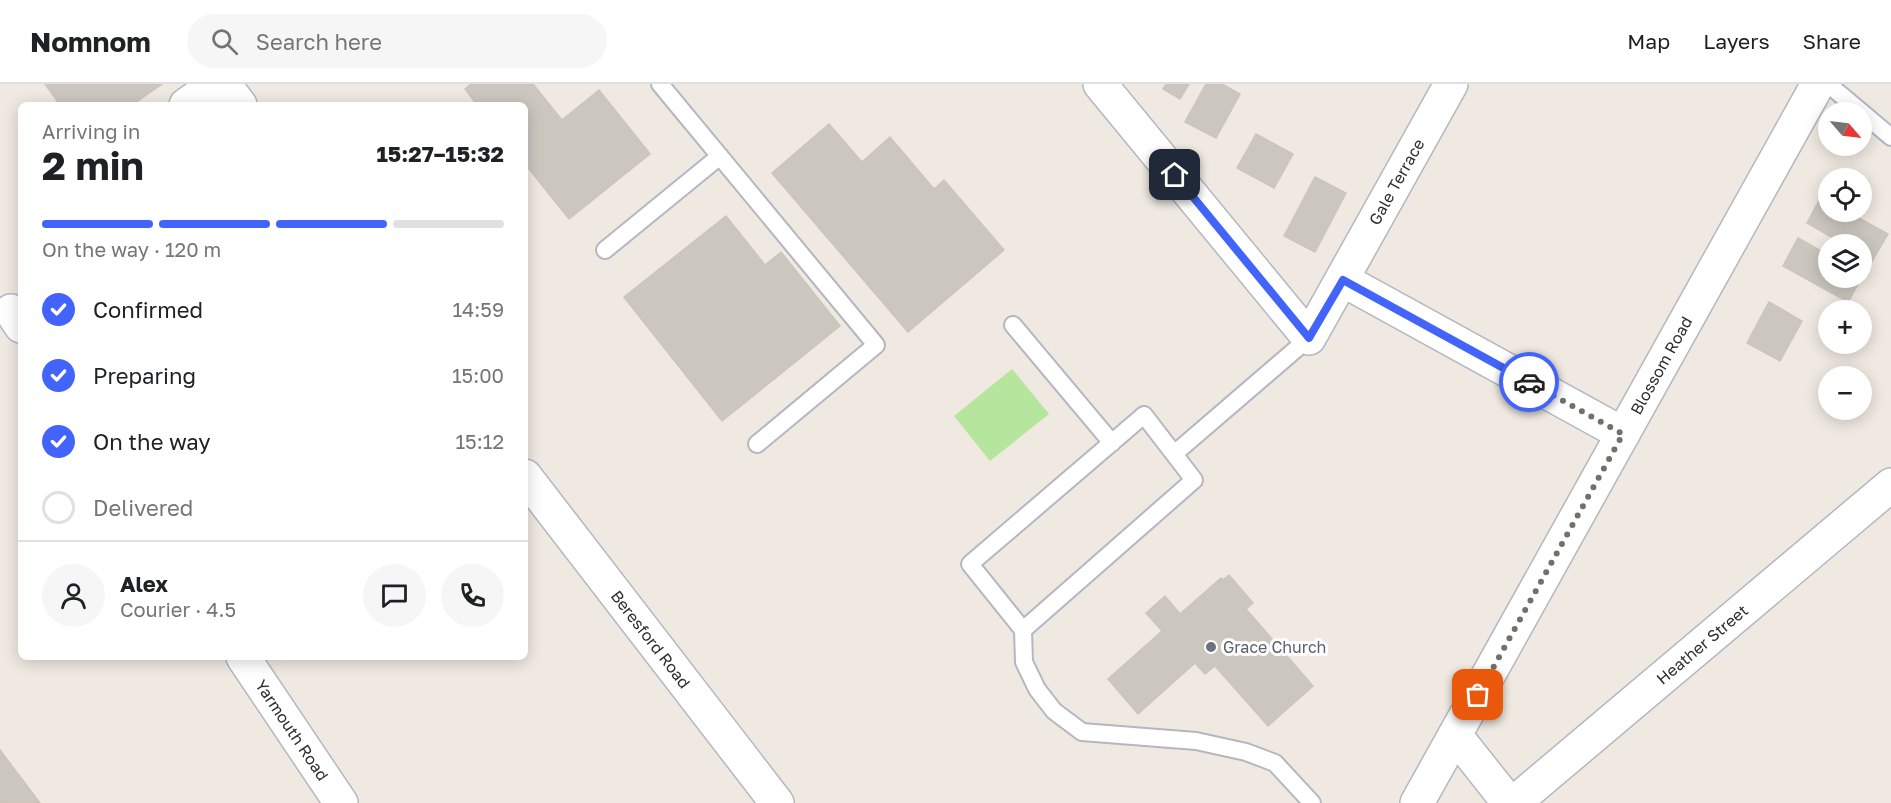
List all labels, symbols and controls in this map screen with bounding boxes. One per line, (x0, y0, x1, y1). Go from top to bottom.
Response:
search box (187, 14, 607, 68)
text: Nomnom (30, 25, 151, 58)
icon: search (208, 25, 241, 58)
text: Search here (256, 28, 382, 55)
text: Map (1627, 28, 1670, 54)
text: Layers (1703, 28, 1770, 54)
text: Share (1803, 28, 1861, 54)
north arrow (1818, 102, 1872, 156)
map controls (1818, 102, 1872, 420)
text: Arriving in (42, 119, 140, 143)
street label: Gale Terrace (1364, 135, 1428, 228)
text: 15:27–15:32 (377, 140, 504, 167)
text: 2 min (42, 142, 144, 189)
pin (1149, 149, 1200, 200)
icon: home (1158, 158, 1191, 191)
button: locate (1818, 168, 1872, 222)
button: layers (1818, 234, 1872, 288)
text: On the way · 120 m (42, 237, 221, 261)
icon: check (42, 293, 75, 326)
text: Confirmed (93, 296, 203, 323)
text: 14:59 (452, 297, 504, 321)
button: + (1818, 300, 1872, 354)
street label: Blossom Road (1626, 313, 1696, 418)
courier (1499, 352, 1559, 412)
icon: check (42, 359, 75, 392)
text: Preparing (93, 362, 196, 389)
text: 15:00 (452, 363, 504, 387)
icon: car (1513, 366, 1546, 399)
button: − (1818, 366, 1872, 420)
icon: check (42, 425, 75, 458)
text: On the way (93, 428, 211, 455)
text: 15:12 (455, 429, 504, 453)
text: Delivered (93, 494, 193, 521)
button: person (42, 564, 105, 627)
button: chat (363, 564, 426, 627)
button: phone (441, 564, 504, 627)
text: Alex (120, 570, 168, 597)
street label: Beresford Road (607, 586, 695, 692)
text: Courier · 4.5 (120, 597, 236, 621)
street label: Heather Street (1652, 600, 1752, 689)
place label: Grace Church (1223, 637, 1326, 657)
marker: Grace Church (1204, 640, 1218, 654)
pin (1452, 669, 1503, 720)
street label: Yarmouth Road (251, 676, 333, 784)
icon: bag (1461, 678, 1494, 711)

